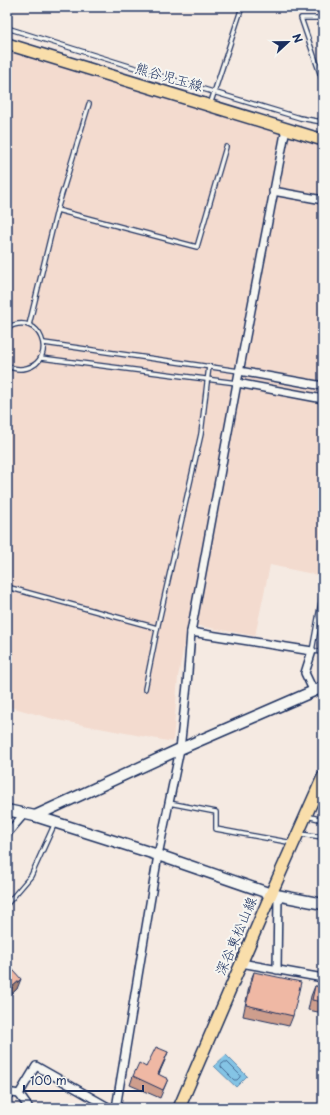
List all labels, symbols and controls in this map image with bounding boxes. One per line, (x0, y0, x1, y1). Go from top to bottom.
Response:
north arrow (268, 22, 308, 62)
text: N (288, 31, 307, 46)
street label: 熊谷児玉線 (133, 57, 206, 96)
street label: 深谷東松山線 (209, 893, 262, 979)
scale bar (24, 1067, 143, 1093)
text: 100 m (30, 1071, 67, 1089)

